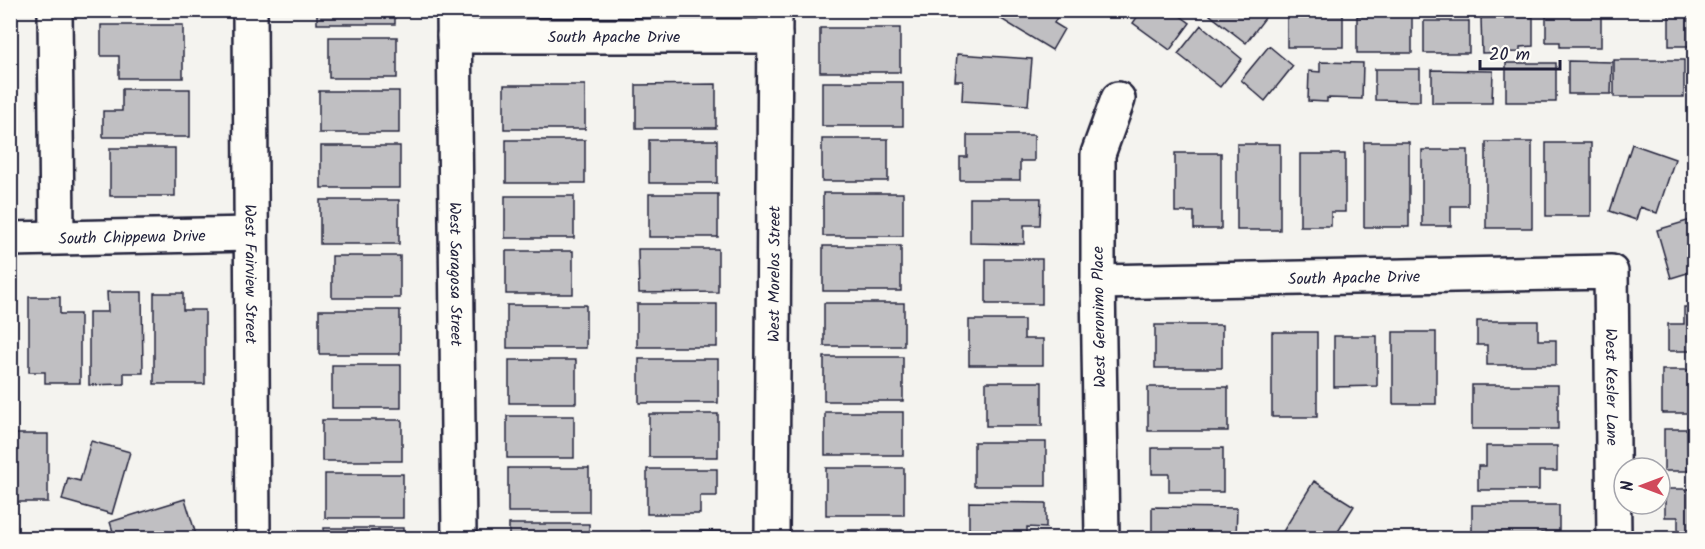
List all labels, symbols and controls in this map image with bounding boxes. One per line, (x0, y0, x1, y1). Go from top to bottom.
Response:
street label: South Apache Drive (548, 25, 680, 50)
scale bar (1480, 33, 1560, 71)
text: 20 m (1489, 41, 1530, 70)
street label: West Saragosa Street (442, 202, 468, 347)
street label: West Fairview Street (237, 204, 263, 345)
street label: West Morelos Street (762, 205, 788, 342)
street label: South Chippewa Drive (58, 224, 206, 252)
street label: West Geronimo Place (1086, 246, 1113, 388)
street label: South Apache Drive (1288, 265, 1420, 292)
street label: West Kesler Lane (1598, 328, 1624, 446)
north arrow (1612, 456, 1672, 516)
text: N (1616, 481, 1641, 491)

